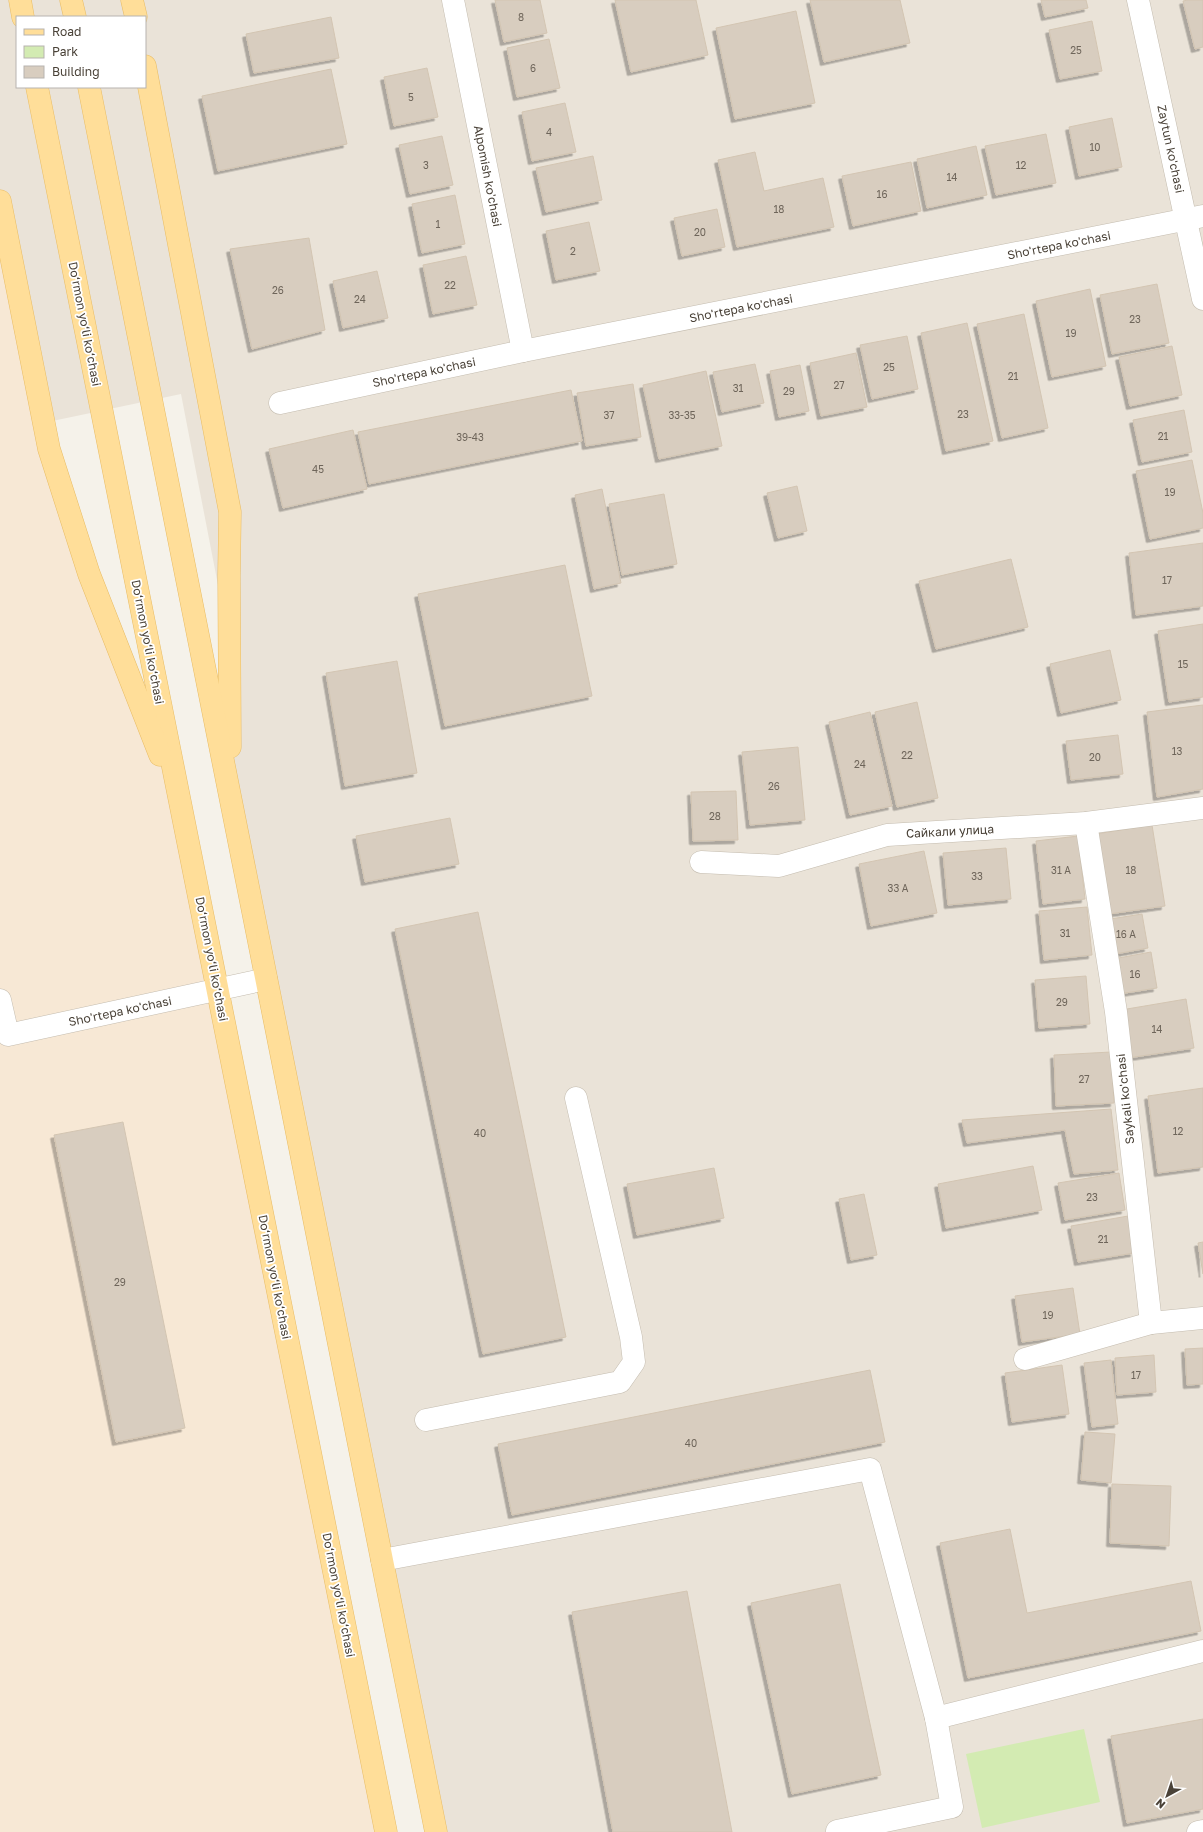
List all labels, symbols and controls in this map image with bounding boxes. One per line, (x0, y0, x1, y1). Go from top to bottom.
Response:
house number: 8 (518, 11, 524, 23)
legend (16, 16, 146, 88)
text: Road (52, 24, 81, 39)
text: Park (52, 44, 78, 59)
house number: 25 (1070, 44, 1082, 56)
house number: 6 (530, 62, 536, 74)
text: Building (52, 64, 100, 79)
house number: 5 (408, 91, 414, 103)
street label: Zaytun ko'chasi (1154, 104, 1188, 194)
street label: Alpomish ko'chasi (471, 124, 505, 228)
house number: 4 (546, 126, 552, 138)
house number: 10 (1089, 141, 1101, 153)
house number: 3 (423, 159, 429, 171)
house number: 12 (1016, 159, 1027, 171)
house number: 14 (947, 171, 957, 183)
house number: 16 (877, 188, 887, 200)
house number: 18 (774, 203, 784, 215)
house number: 1 (436, 218, 441, 230)
house number: 20 (694, 226, 706, 238)
street label: Sho'rtepa ko'chasi (1006, 228, 1112, 262)
house number: 2 (570, 245, 576, 257)
street label: Do‘rmon yo‘li ko‘chasi (66, 260, 104, 388)
house number: 22 (444, 279, 456, 291)
house number: 26 (272, 284, 284, 296)
street label: Sho'rtepa ko'chasi (688, 291, 794, 325)
house number: 24 (354, 293, 366, 305)
house number: 23 (1129, 313, 1141, 325)
house number: 19 (1066, 327, 1076, 339)
street label: Sho'rtepa ko'chasi (371, 354, 477, 390)
house number: 25 (883, 361, 895, 373)
house number: 21 (1008, 370, 1018, 382)
house number: 27 (833, 379, 845, 391)
house number: 31 (733, 382, 743, 394)
house number: 29 (783, 385, 795, 397)
house number: 23 (957, 408, 969, 420)
house number: 37 (603, 409, 615, 421)
house number: 33-35 (668, 409, 696, 421)
house number: 21 (1158, 430, 1168, 442)
house number: 39-43 (456, 431, 484, 443)
house number: 45 (312, 463, 324, 475)
house number: 19 (1165, 486, 1175, 498)
house number: 17 (1162, 574, 1172, 586)
street label: Do‘rmon yo‘li ko‘chasi (129, 578, 167, 706)
house number: 15 (1178, 658, 1189, 670)
house number: 13 (1172, 745, 1182, 757)
house number: 22 (901, 749, 913, 761)
house number: 20 (1089, 751, 1101, 763)
house number: 24 (854, 758, 866, 770)
house number: 26 (768, 780, 780, 792)
house number: 28 (709, 810, 721, 822)
street label: Сайкали улица (906, 821, 994, 841)
house number: 31 A (1051, 864, 1071, 876)
house number: 18 (1126, 864, 1136, 876)
house number: 33 (971, 870, 983, 882)
house number: 33 A (888, 882, 909, 894)
street label: Do‘rmon yo‘li ko‘chasi (193, 895, 231, 1023)
house number: 31 (1060, 927, 1070, 939)
house number: 16 А (1116, 928, 1136, 940)
house number: 16 (1130, 968, 1140, 980)
street label: Sho'rtepa ko'chasi (67, 993, 173, 1029)
house number: 29 (1056, 996, 1068, 1008)
house number: 14 (1152, 1023, 1162, 1035)
street label: Saykali ko'chasi (1113, 1053, 1137, 1145)
house number: 27 (1078, 1073, 1090, 1085)
house number: 12 (1173, 1125, 1184, 1137)
house number: 40 (474, 1127, 486, 1139)
house number: 23 (1086, 1191, 1098, 1203)
street label: Do‘rmon yo‘li ko‘chasi (256, 1213, 294, 1341)
house number: 21 (1098, 1233, 1108, 1245)
house number: 29 (114, 1276, 126, 1288)
house number: 19 (1043, 1309, 1053, 1321)
house number: 17 (1131, 1369, 1141, 1381)
house number: 40 (685, 1437, 697, 1449)
street label: Do‘rmon yo‘li ko‘chasi (320, 1531, 358, 1659)
north arrow (1147, 1776, 1187, 1816)
text: N (1153, 1796, 1168, 1812)

